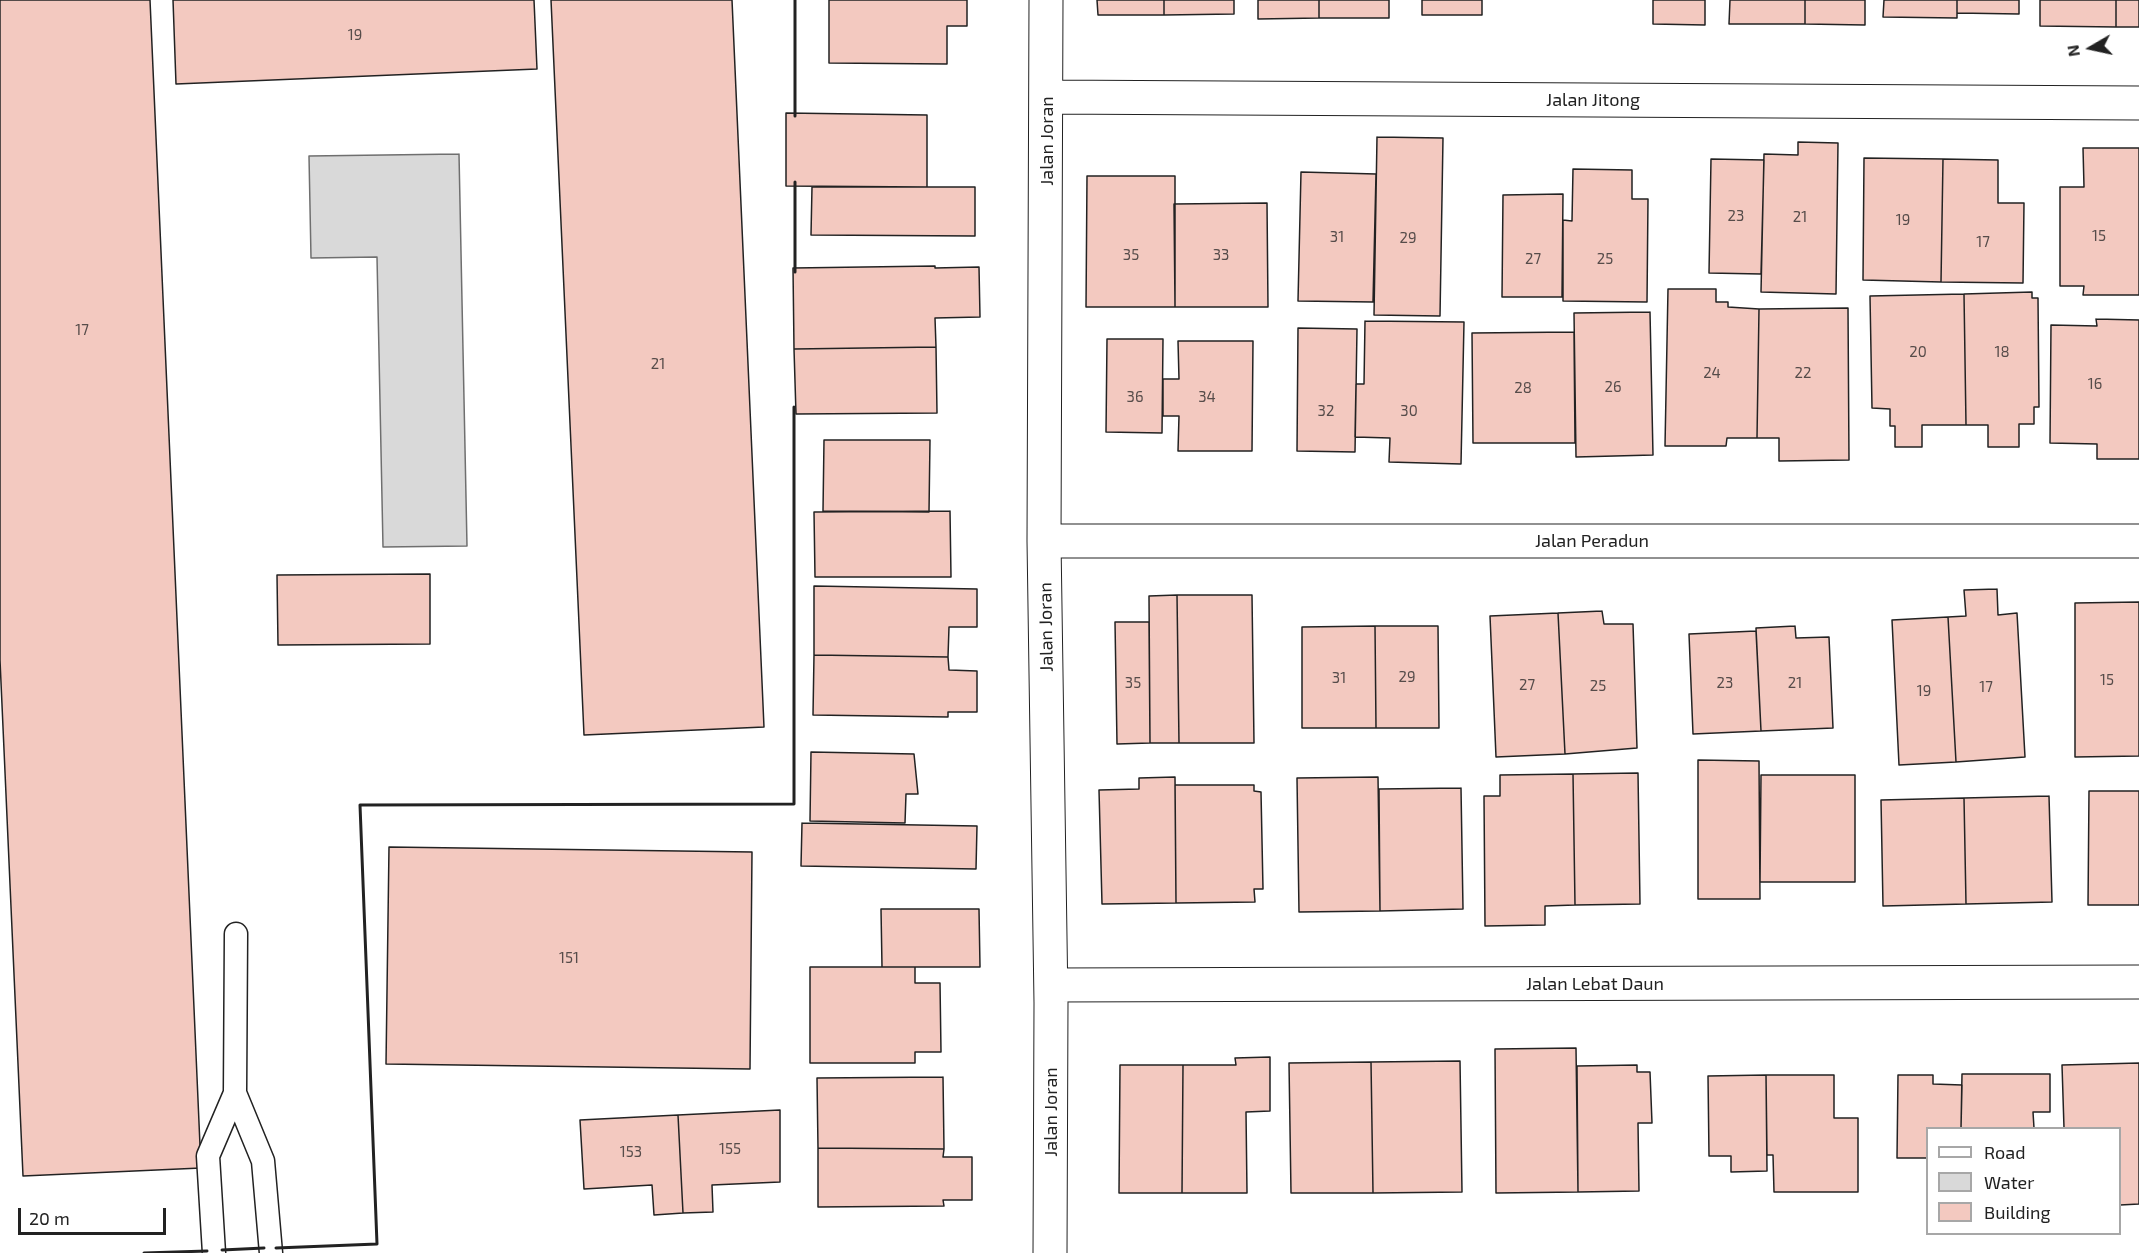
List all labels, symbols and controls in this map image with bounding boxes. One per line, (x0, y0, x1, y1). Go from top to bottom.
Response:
north arrow (2061, 18, 2121, 78)
house number: 19 (348, 26, 362, 44)
text: N (2062, 44, 2083, 58)
street label: Jalan Jitong (1546, 89, 1640, 111)
street label: Jalan Joran (1036, 96, 1058, 186)
house number: 23 (1728, 207, 1744, 225)
house number: 21 (1793, 208, 1807, 226)
house number: 19 (1896, 211, 1910, 229)
house number: 15 (2092, 227, 2106, 245)
house number: 31 (1330, 228, 1344, 246)
house number: 29 (1399, 229, 1417, 247)
house number: 17 (1976, 233, 1990, 251)
house number: 35 (1123, 246, 1139, 264)
house number: 33 (1213, 246, 1229, 264)
house number: 27 (1525, 250, 1541, 268)
house number: 25 (1597, 250, 1613, 268)
house number: 17 (75, 321, 89, 339)
house number: 20 (1909, 343, 1927, 361)
house number: 18 (1994, 343, 2010, 361)
house number: 21 (651, 355, 665, 373)
house number: 24 (1703, 364, 1721, 382)
house number: 22 (1795, 364, 1811, 382)
house number: 16 (2088, 375, 2102, 393)
house number: 26 (1604, 378, 1622, 396)
house number: 28 (1514, 379, 1532, 397)
house number: 36 (1127, 388, 1143, 406)
house number: 34 (1198, 388, 1216, 406)
house number: 32 (1318, 402, 1334, 420)
house number: 30 (1400, 402, 1418, 420)
street label: Jalan Peradun (1535, 530, 1649, 552)
street label: Jalan Joran (1034, 582, 1058, 672)
house number: 29 (1398, 668, 1416, 686)
house number: 31 (1332, 669, 1346, 687)
house number: 15 (2100, 671, 2114, 689)
house number: 35 (1125, 674, 1141, 692)
house number: 23 (1717, 674, 1733, 692)
house number: 21 (1788, 674, 1802, 692)
house number: 27 (1519, 676, 1535, 694)
house number: 25 (1590, 677, 1606, 695)
house number: 17 (1979, 678, 1993, 696)
house number: 19 (1917, 682, 1931, 700)
house number: 151 (559, 949, 579, 967)
street label: Jalan Lebat Daun (1526, 973, 1664, 995)
street label: Jalan Joran (1040, 1067, 1062, 1157)
legend (1926, 1127, 2121, 1235)
house number: 155 (719, 1140, 741, 1158)
text: Road (1984, 1141, 2025, 1163)
house number: 153 (620, 1143, 642, 1161)
text: Water (1984, 1171, 2034, 1193)
scale bar (21, 1196, 170, 1234)
text: Building (1984, 1201, 2051, 1223)
text: 20 m (29, 1207, 70, 1229)

